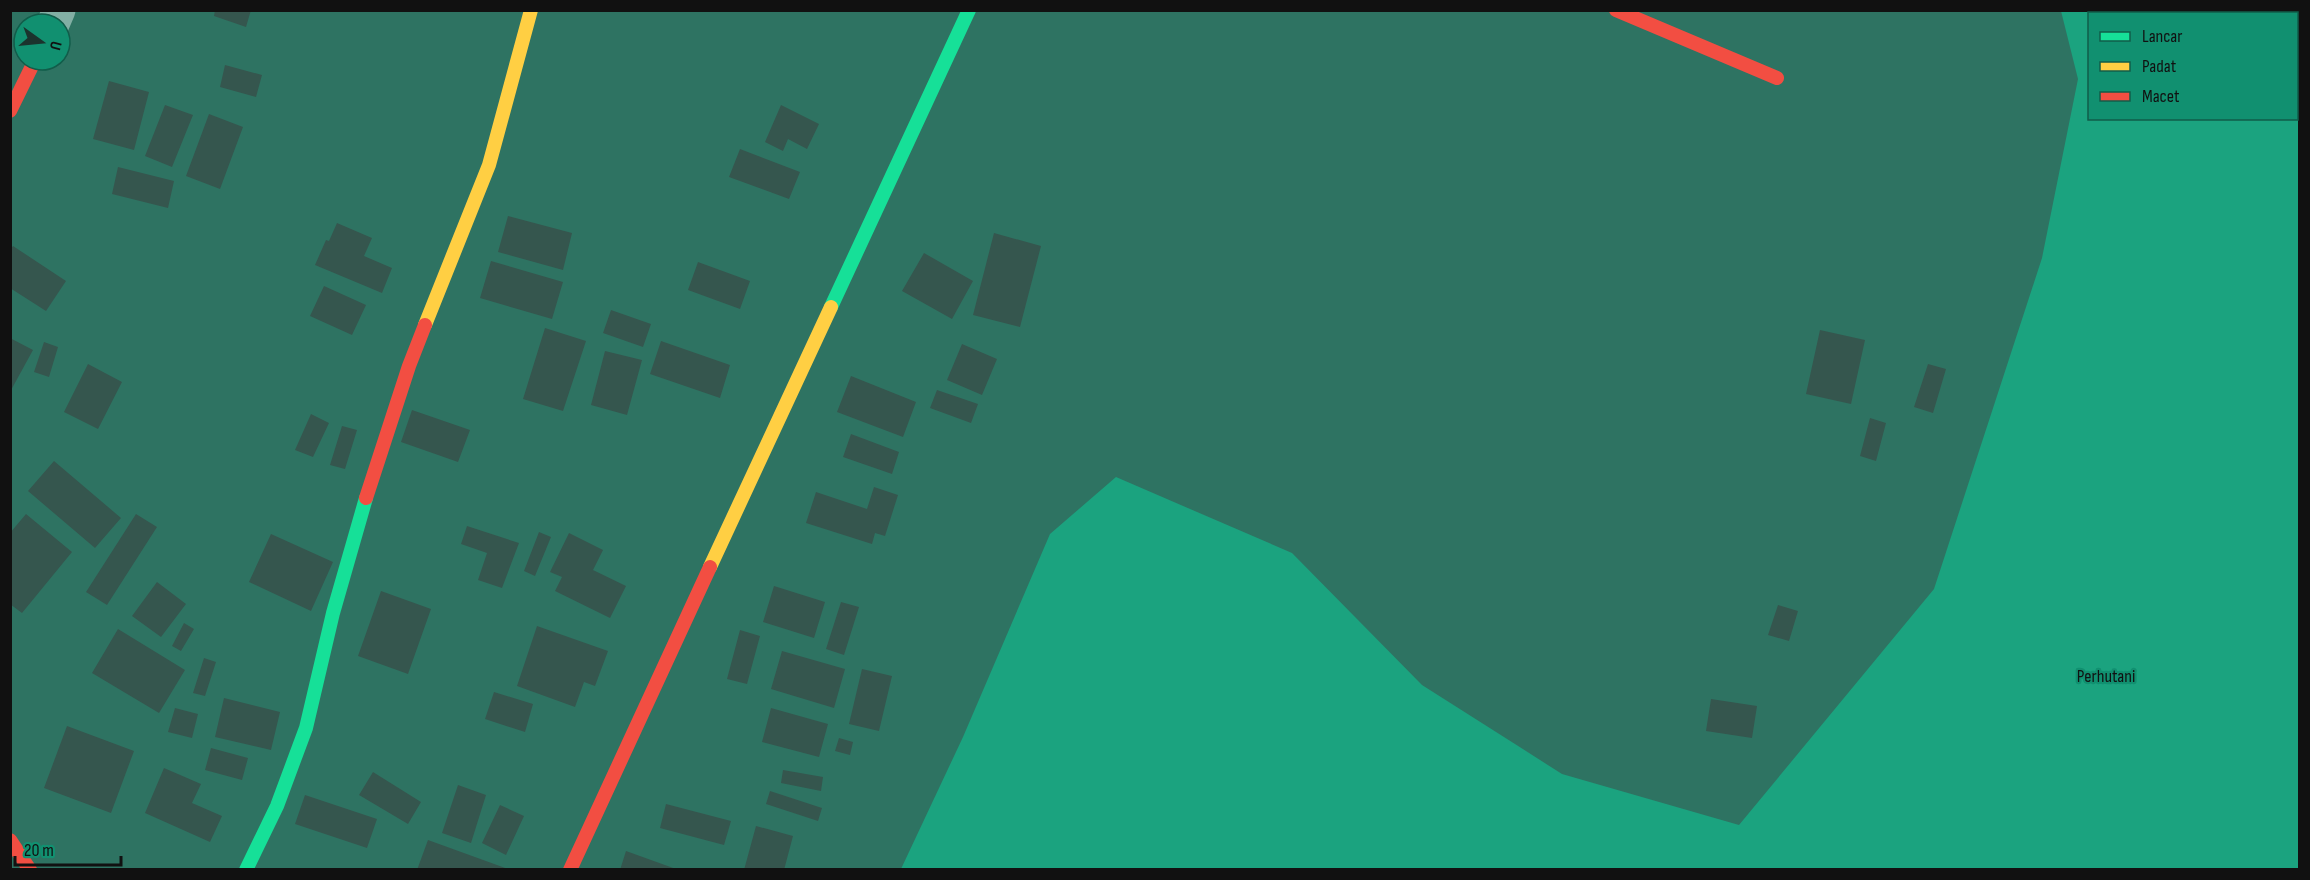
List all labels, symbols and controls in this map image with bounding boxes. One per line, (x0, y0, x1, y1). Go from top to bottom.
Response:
north arrow (12, 12, 72, 72)
legend (2088, 12, 2298, 120)
text: Lancar (2142, 26, 2182, 47)
text: U (45, 39, 65, 52)
text: Padat (2142, 56, 2177, 77)
text: Macet (2142, 86, 2180, 107)
park label: Perhutani (2077, 666, 2135, 687)
scale bar (15, 829, 122, 867)
text: 20 m (24, 840, 54, 861)

